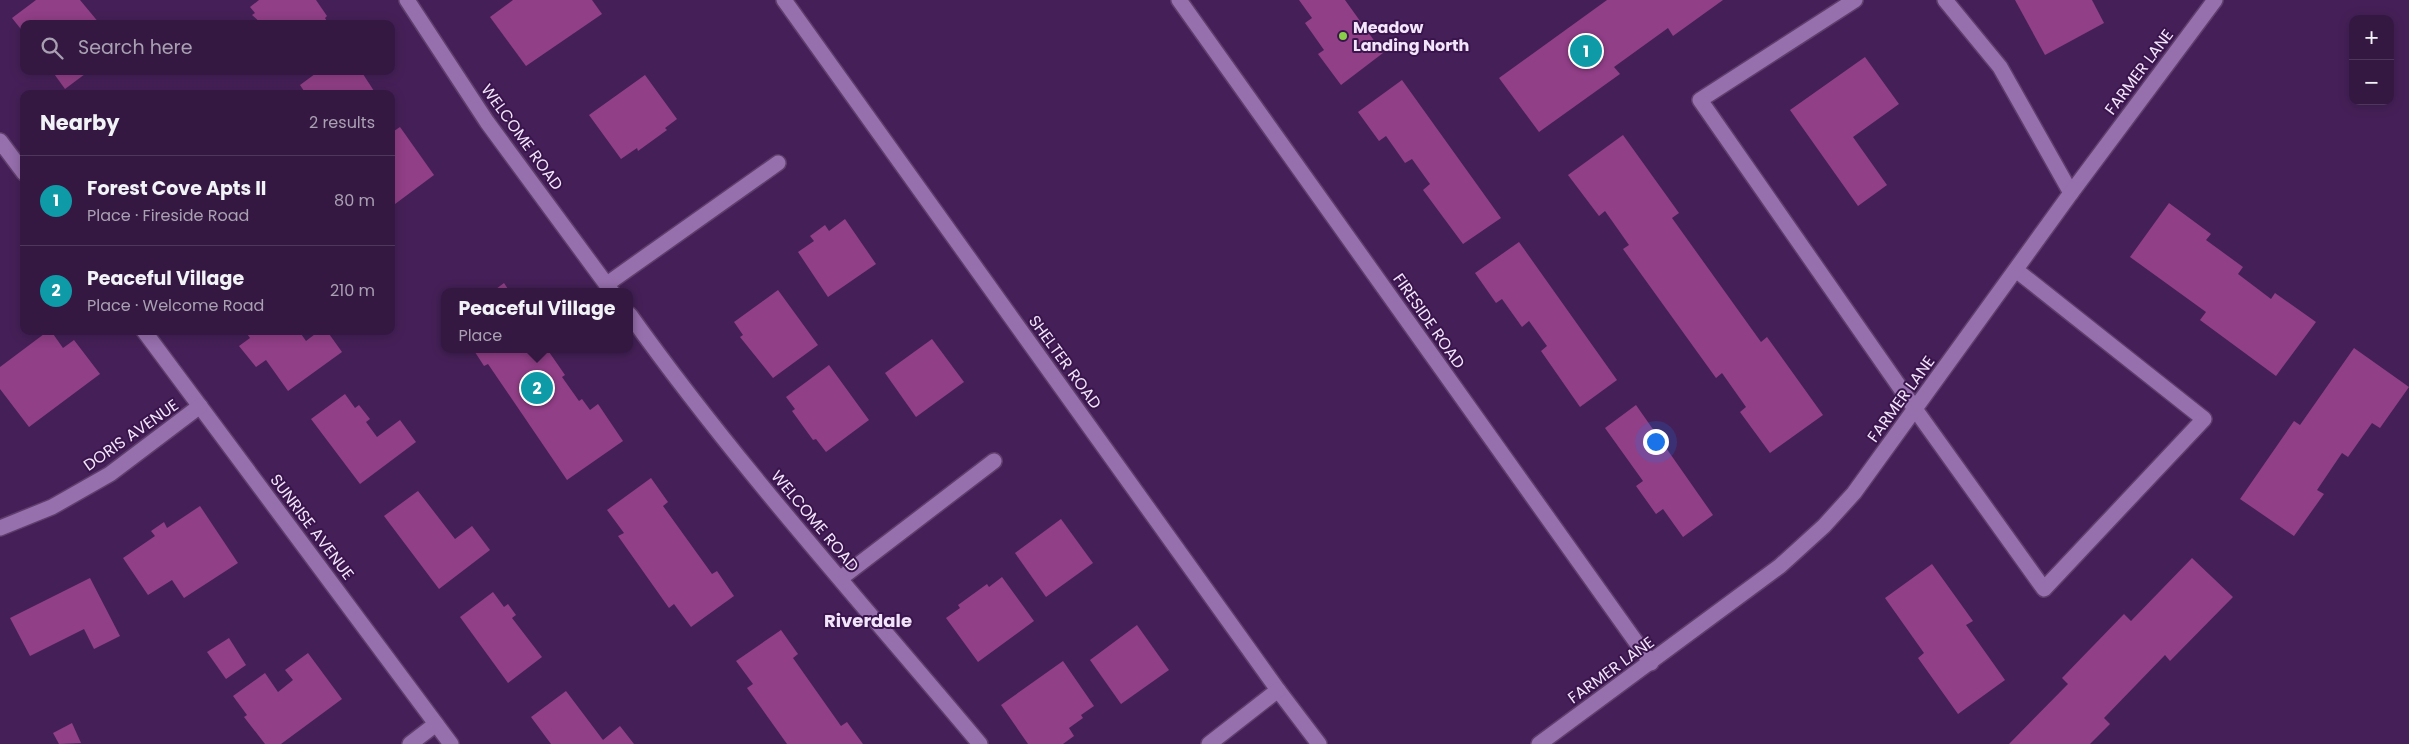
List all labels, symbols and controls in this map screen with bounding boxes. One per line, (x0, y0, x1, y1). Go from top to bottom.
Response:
map controls (2349, 15, 2394, 105)
button: + (2349, 15, 2394, 60)
place label: Meadow Landing North (1353, 16, 1469, 57)
search box (20, 20, 395, 75)
street label: FARMER LANE (2099, 24, 2179, 120)
marker: Meadow Landing North (1337, 30, 1349, 42)
pin: 1 (1570, 32, 1602, 70)
icon: search (38, 34, 66, 62)
text: Search here (78, 34, 192, 61)
button: − (2349, 60, 2394, 105)
street label: WELCOME ROAD (476, 79, 568, 195)
text: Nearby (40, 108, 120, 137)
text: 2 results (309, 111, 375, 134)
text: Forest Cove Apts II (87, 175, 266, 202)
text: 1 (53, 189, 59, 212)
text: 80 m (334, 189, 375, 212)
text: Place · Fireside Road (87, 204, 249, 227)
text: Peaceful Village (87, 265, 244, 292)
street label: FIRESIDE ROAD (1388, 269, 1470, 373)
text: 2 (51, 279, 61, 302)
text: 210 m (330, 279, 375, 302)
popup (441, 288, 633, 353)
text: Place · Welcome Road (87, 294, 264, 317)
text: Peaceful Village (458, 295, 616, 322)
street label: SHELTER ROAD (1023, 310, 1107, 414)
text: Place (458, 324, 502, 347)
street label: FARMER LANE (1862, 351, 1940, 447)
pin: 2 (521, 369, 553, 407)
street label: DORIS AVENUE (79, 394, 183, 476)
your location (1643, 429, 1669, 455)
street label: WELCOME ROAD (766, 465, 864, 577)
street label: SUNRISE AVENUE (265, 469, 359, 585)
district label: Riverdale (824, 608, 912, 633)
street label: FARMER LANE (1563, 631, 1659, 709)

